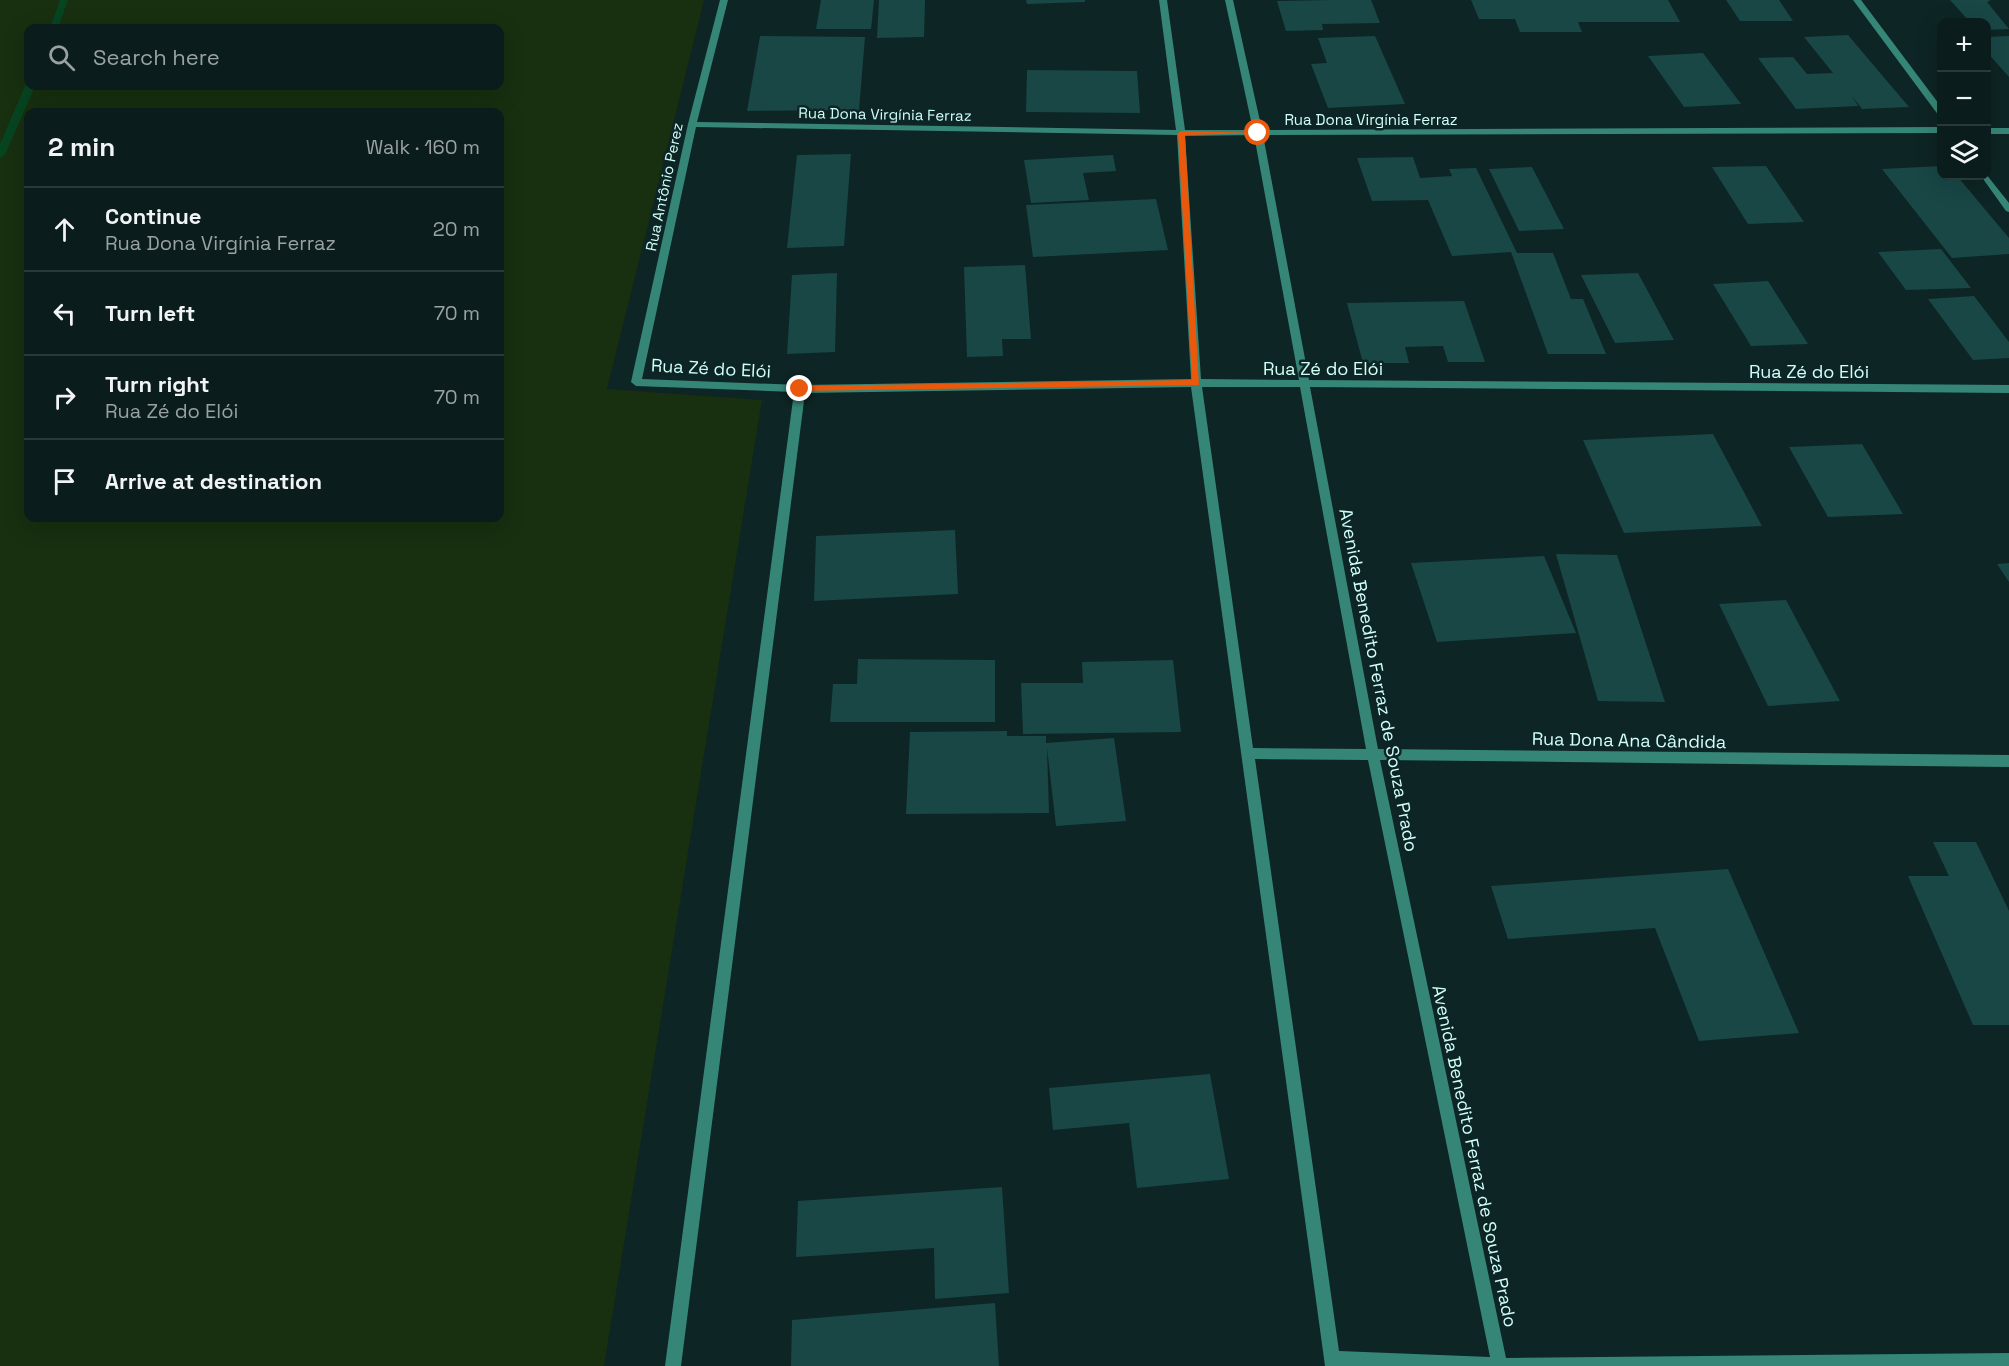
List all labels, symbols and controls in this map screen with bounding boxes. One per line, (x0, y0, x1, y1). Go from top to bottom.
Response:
map controls (1937, 18, 1991, 180)
button: + (1937, 18, 1991, 72)
search box (24, 24, 504, 90)
icon: search (45, 41, 78, 74)
text: Search here (93, 43, 220, 71)
button: − (1937, 72, 1991, 126)
street label: Rua Dona Virgínia Ferraz (798, 103, 972, 125)
street label: Rua Dona Virgínia Ferraz (1284, 110, 1458, 129)
route start (1244, 119, 1270, 145)
street label: Rua Antônio Perez (641, 121, 687, 253)
button: layers (1937, 126, 1991, 180)
text: 2 min (48, 130, 115, 164)
text: Walk · 160 m (366, 134, 480, 160)
text: Continue (105, 202, 201, 230)
icon: ahead (48, 213, 81, 246)
text: 20 m (433, 216, 480, 242)
text: Rua Dona Virgínia Ferraz (105, 230, 336, 256)
icon: left (48, 297, 81, 330)
text: Turn left (105, 299, 195, 327)
text: 70 m (434, 300, 480, 326)
street label: Rua Zé do Elói (650, 353, 772, 383)
street label: Rua Zé do Elói (1263, 357, 1383, 380)
street label: Rua Zé do Elói (1749, 360, 1869, 383)
text: Turn right (105, 370, 210, 398)
route end (786, 375, 812, 401)
icon: right (48, 381, 81, 414)
text: 70 m (434, 384, 480, 410)
text: Rua Zé do Elói (105, 398, 239, 424)
icon: arrive (48, 465, 81, 498)
text: Arrive at destination (105, 467, 322, 495)
street label: Avenida Benedito Ferraz de Souza Prado (1334, 506, 1424, 854)
street label: Rua Dona Ana Cândida (1532, 727, 1726, 753)
street label: Avenida Benedito Ferraz de Souza Prado (1427, 983, 1523, 1329)

